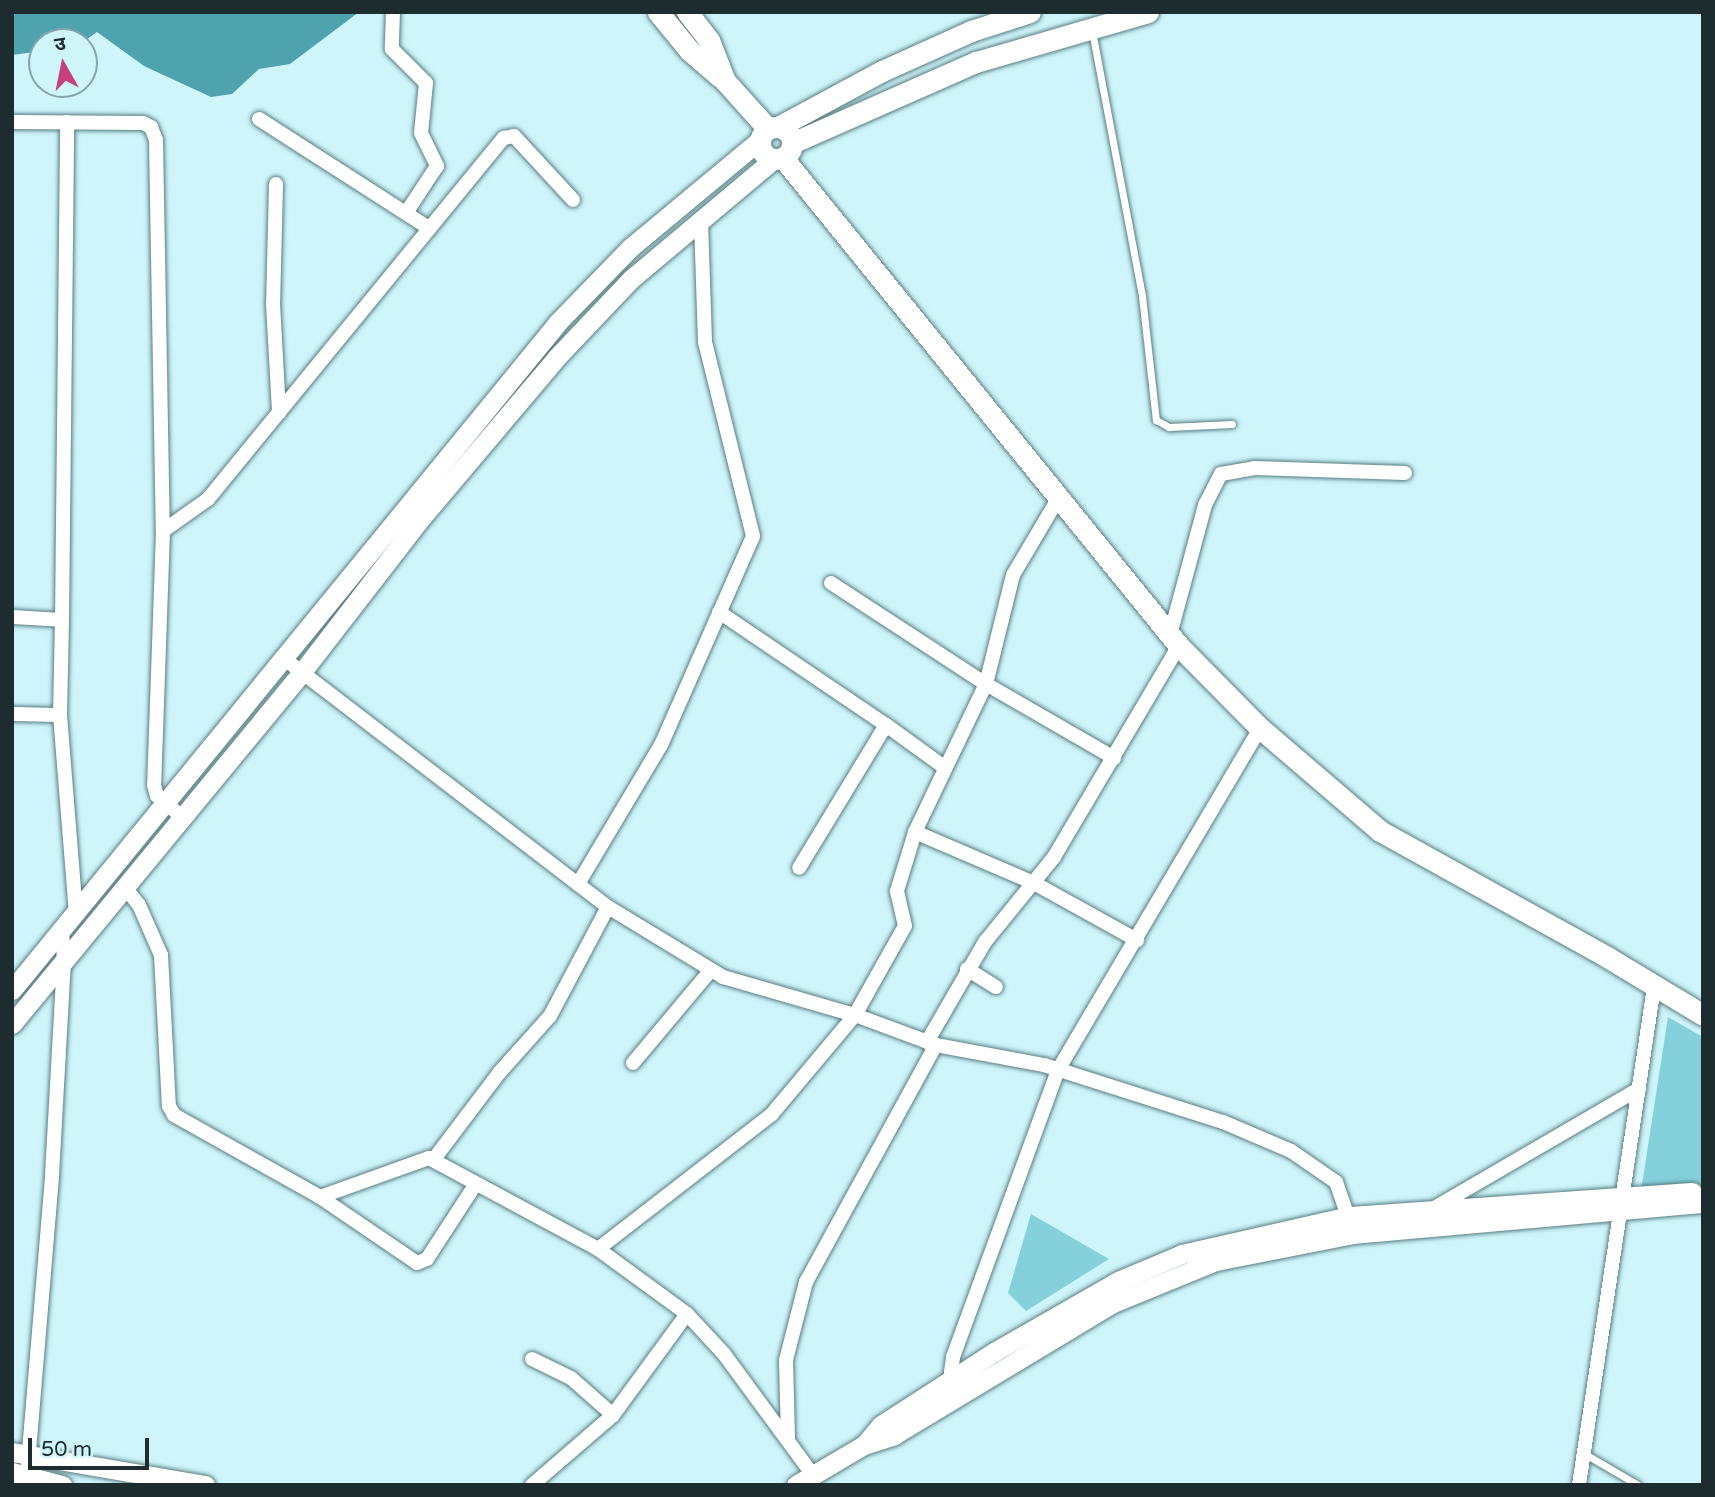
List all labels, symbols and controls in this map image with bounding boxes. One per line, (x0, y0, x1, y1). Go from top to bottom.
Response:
north arrow (28, 28, 98, 98)
text: उ (53, 32, 67, 56)
scale bar (32, 1424, 152, 1468)
text: 50 m (41, 1437, 92, 1462)

